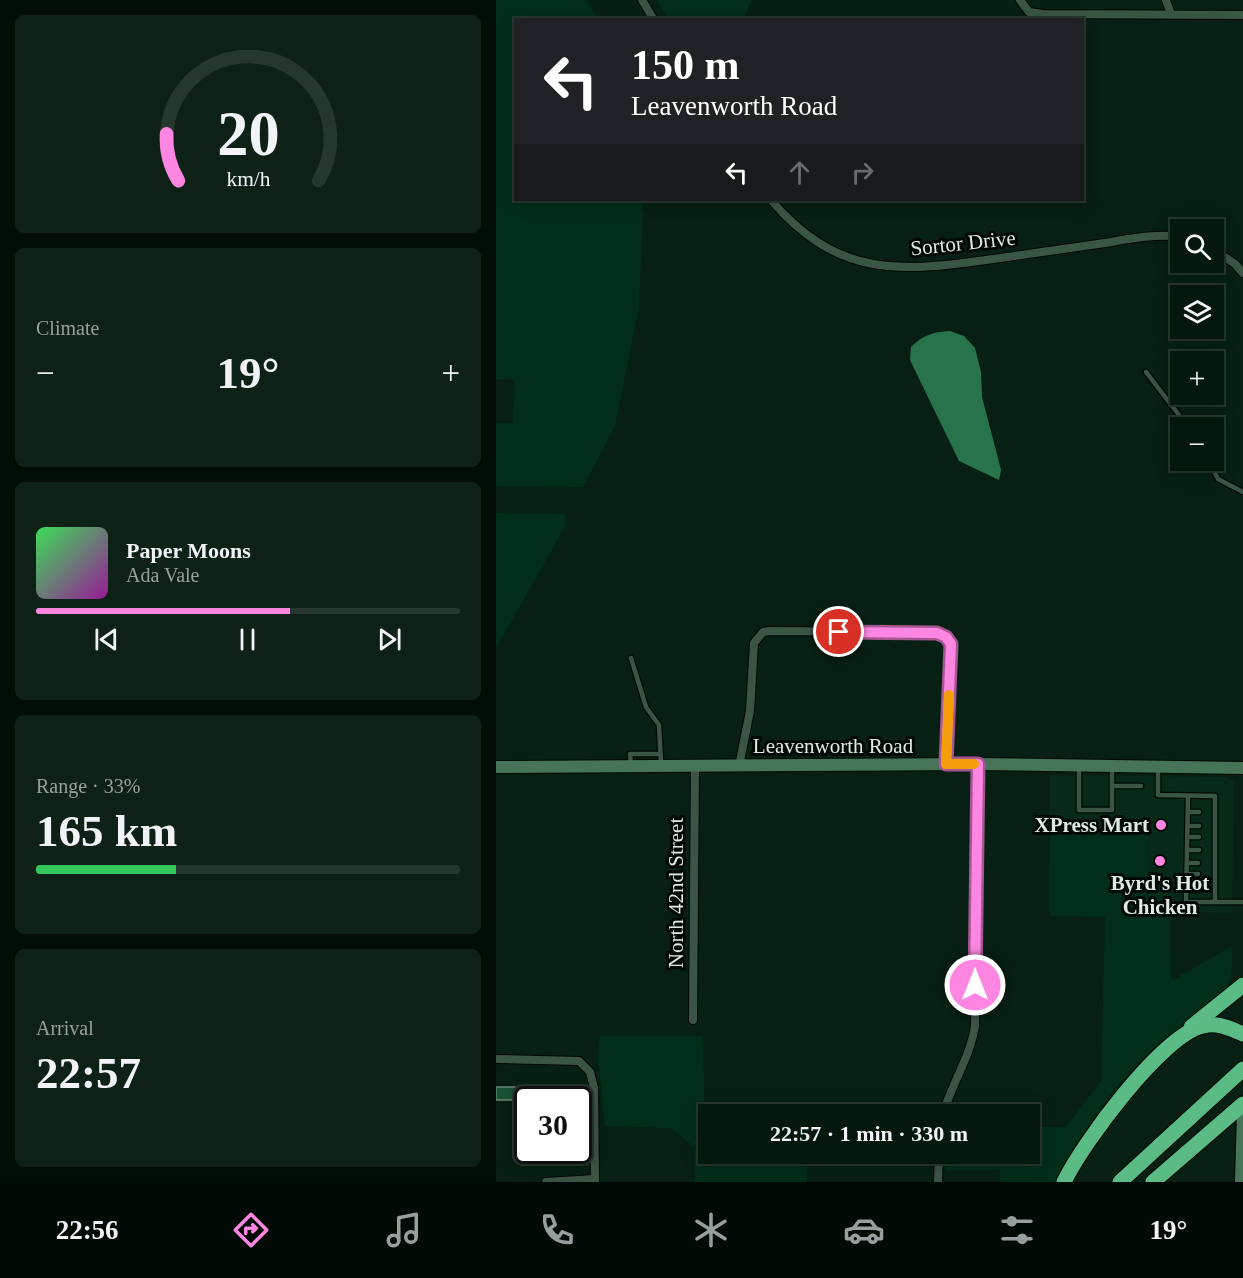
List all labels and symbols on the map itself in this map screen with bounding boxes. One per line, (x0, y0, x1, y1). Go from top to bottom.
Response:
street label: Sortor Drive (909, 226, 1017, 260)
pin (813, 606, 864, 657)
street label: Leavenworth Road (753, 734, 914, 758)
place label: XPress Mart (1035, 813, 1149, 837)
street label: North 42nd Street (664, 818, 688, 968)
marker: XPress Mart (1154, 818, 1168, 832)
marker: Byrd's Hot Chicken (1153, 854, 1167, 868)
place label: Byrd's Hot Chicken (1111, 871, 1209, 919)
position arrow (943, 953, 1007, 1017)
speed limit sign: 30 (514, 1086, 592, 1164)

